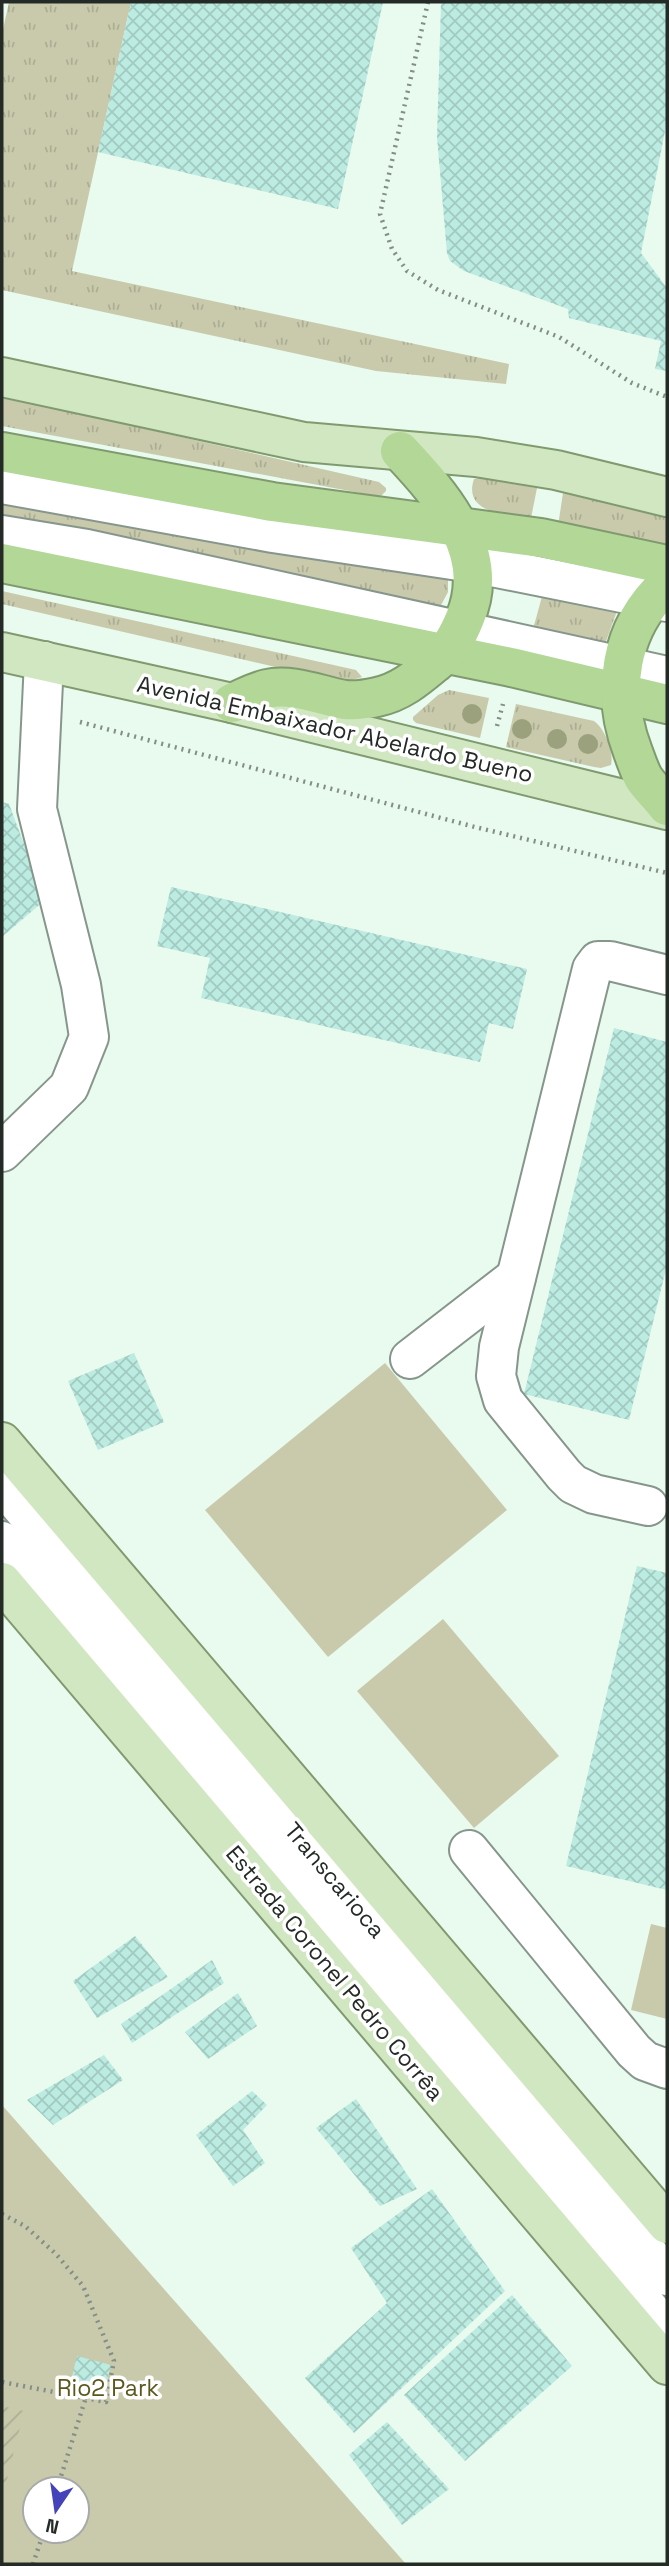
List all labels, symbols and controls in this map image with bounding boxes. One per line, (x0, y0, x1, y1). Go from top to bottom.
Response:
street label: Avenida Embaixador Abelardo Bueno (134, 669, 536, 789)
street label: Transcarioca (278, 1816, 392, 1944)
street label: Estrada Coronel Pedro Corrêa (219, 1839, 451, 2107)
park label: Rio2 Park (57, 2373, 159, 2403)
north arrow (21, 2475, 91, 2545)
text: N (43, 2512, 61, 2540)

